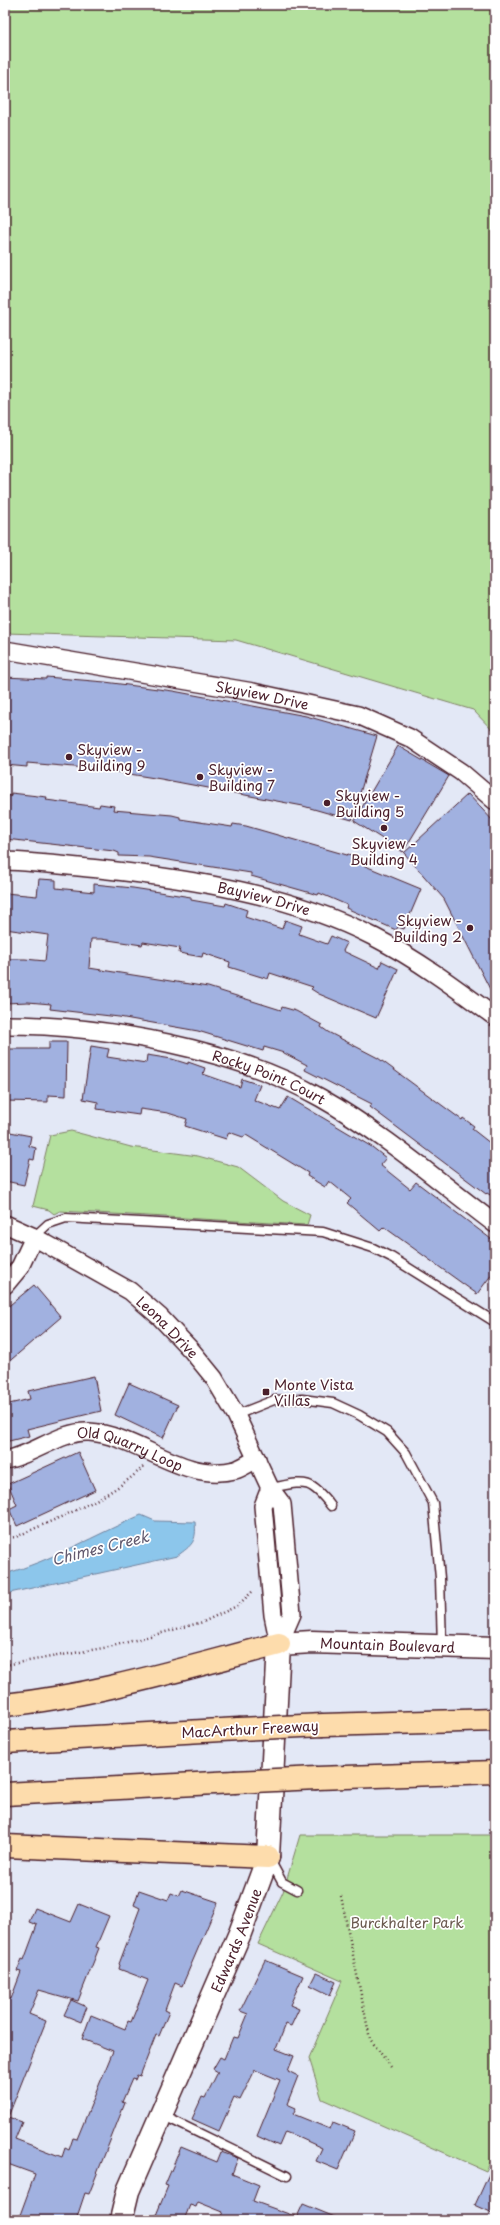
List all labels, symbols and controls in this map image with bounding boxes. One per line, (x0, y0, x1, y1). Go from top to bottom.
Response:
street label: Skyview Drive (214, 675, 311, 714)
place label: Skyview - Building 9 (77, 739, 146, 776)
marker: Skyview - Building 9 (64, 752, 74, 762)
place label: Skyview - Building 7 (208, 759, 275, 796)
marker: Skyview - Building 7 (195, 772, 205, 782)
place label: Skyview - Building 5 (335, 785, 404, 822)
marker: Skyview - Building 5 (322, 798, 332, 808)
marker: Skyview - Building 4 (379, 823, 389, 833)
place label: Skyview - Building 4 (350, 833, 418, 870)
street label: Bayview Drive (216, 876, 313, 920)
place label: Skyview - Building 2 (393, 910, 462, 947)
marker: Skyview - Building 2 (465, 923, 475, 933)
street label: Rocky Point Court (210, 1044, 330, 1109)
street label: Leona Drive (132, 1291, 204, 1362)
place label: Monte Vista Villas (274, 1374, 354, 1411)
marker: Monte Vista Villas (261, 1387, 271, 1397)
street label: Old Quarry Loop (76, 1421, 186, 1476)
water label: Chimes Creek (49, 1524, 152, 1570)
street label: Mountain Boulevard (320, 1632, 456, 1657)
street label: MacArthur Freeway (181, 1715, 319, 1743)
street label: Edwards Avenue (205, 1885, 266, 1995)
park label: Burckhalter Park (350, 1912, 464, 1933)

